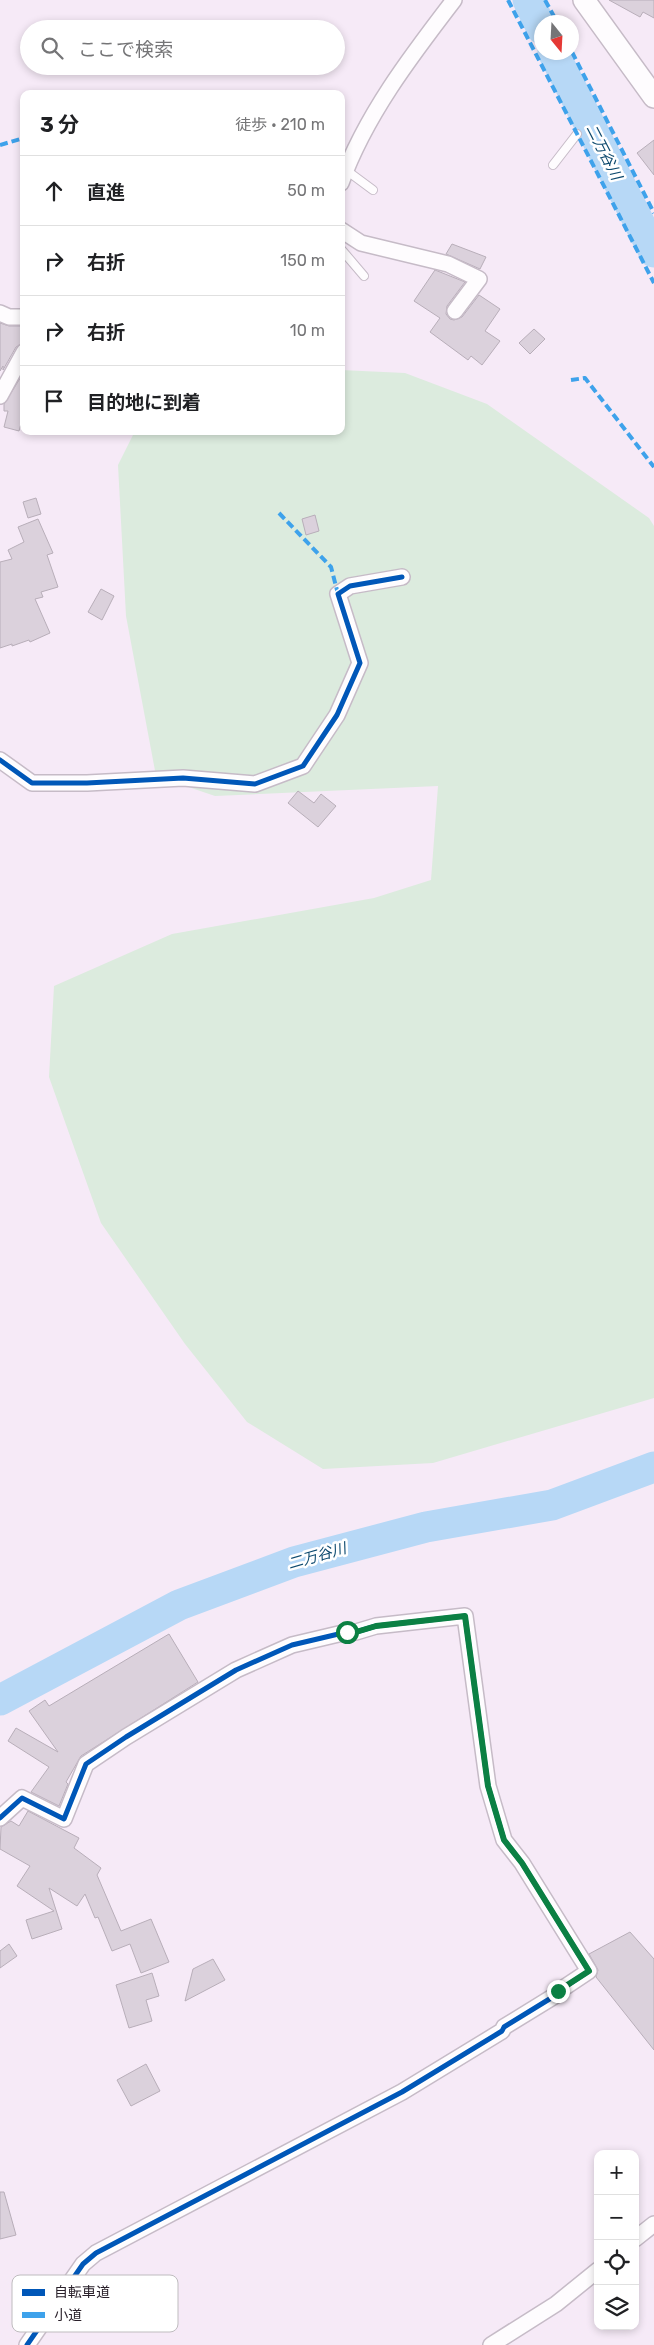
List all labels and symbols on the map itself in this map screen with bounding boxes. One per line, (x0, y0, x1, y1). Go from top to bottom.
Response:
north arrow (534, 15, 579, 60)
water label: 二万谷川 (582, 121, 627, 185)
water label: 二万谷川 (286, 1539, 350, 1573)
route start (336, 1621, 359, 1644)
route end (547, 1980, 570, 2003)
legend (12, 2275, 178, 2332)
text: 自転車道 (54, 2284, 110, 2301)
text: 小道 (54, 2307, 82, 2324)

